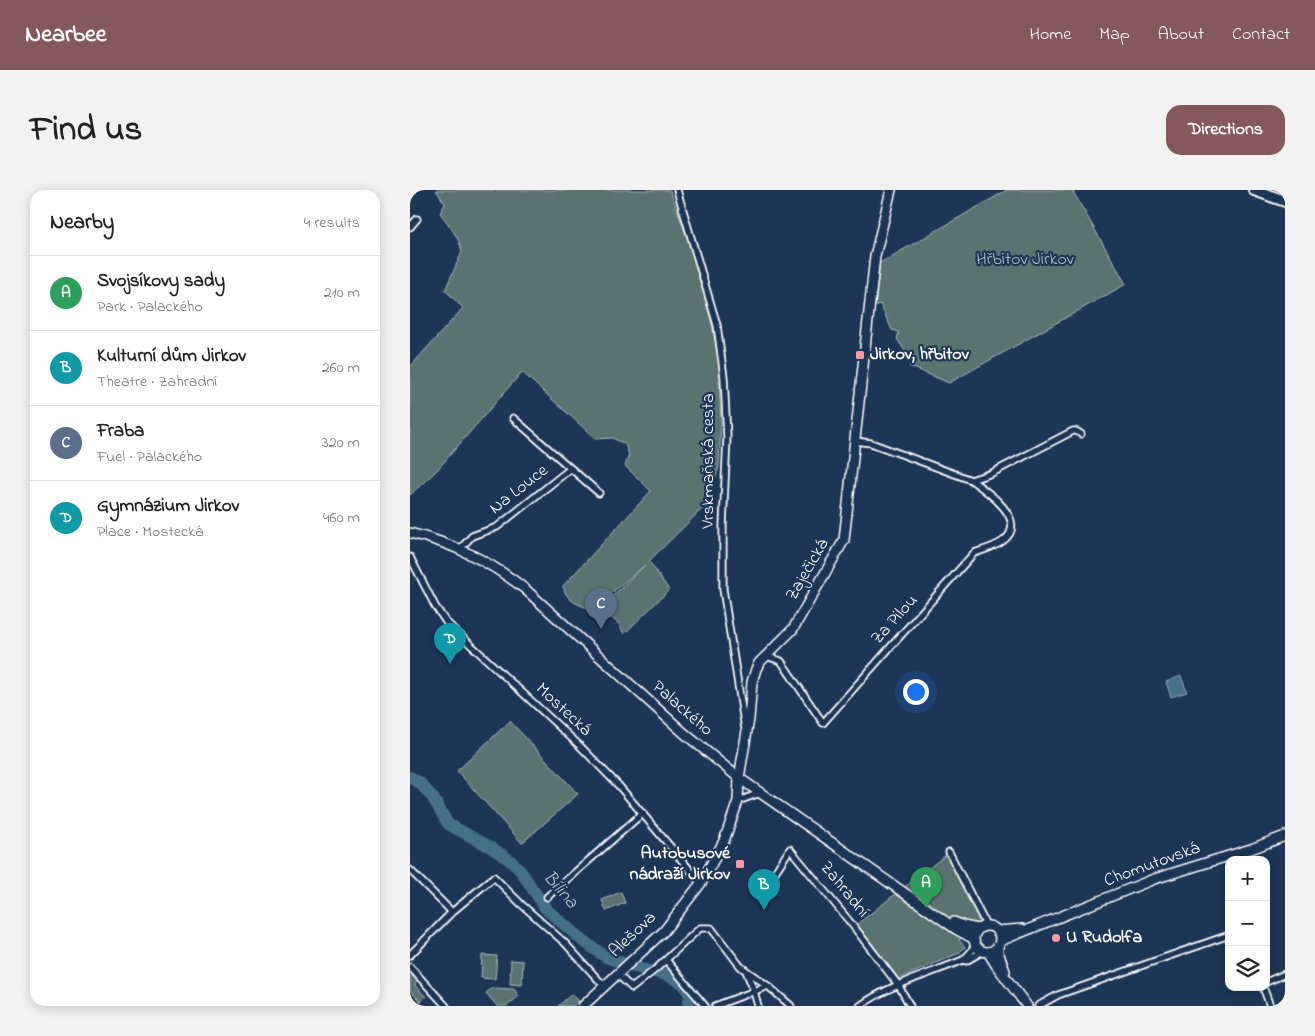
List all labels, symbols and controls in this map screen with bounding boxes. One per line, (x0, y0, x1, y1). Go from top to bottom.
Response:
text: Nearbee (25, 18, 107, 53)
text: Home (1030, 22, 1071, 48)
text: Map (1099, 22, 1130, 48)
text: About (1158, 22, 1204, 48)
text: Contact (1232, 22, 1290, 48)
text: Find us (30, 105, 142, 156)
button: Directions (1166, 105, 1285, 155)
text: Nearby (50, 208, 114, 238)
text: 4 results (304, 211, 360, 235)
park label: Hřbitov Jirkov (976, 247, 1074, 273)
text: Svojsíkovy sady (97, 268, 225, 295)
text: A (61, 281, 71, 305)
text: 210 m (324, 281, 360, 305)
text: Park · Palackého (97, 295, 203, 319)
place label: Jirkov, hřbitov (870, 342, 970, 368)
text: Kulturní dům Jirkov (97, 343, 246, 370)
marker: Jirkov, hřbitov (854, 349, 866, 361)
text: B (61, 356, 71, 380)
text: 260 m (322, 356, 360, 380)
text: Theatre · Zahradní (97, 370, 217, 394)
street label: Vrskmaňská cesta (696, 393, 722, 530)
text: Fraba (97, 418, 144, 445)
text: C (62, 431, 70, 455)
text: 320 m (322, 431, 360, 455)
text: Fuel · Palackého (97, 445, 202, 469)
street label: Na Louce (484, 458, 555, 521)
text: Gymnázium Jirkov (97, 493, 239, 520)
text: D (60, 506, 72, 530)
text: 460 m (323, 506, 360, 530)
text: Place · Mostecká (97, 520, 203, 544)
street label: Zaječická (780, 534, 836, 606)
pin: C (585, 588, 617, 629)
street label: Za Pilou (865, 589, 925, 651)
pin: D (434, 623, 466, 664)
street label: Palackého (646, 675, 718, 743)
street label: Mostecká (529, 677, 597, 743)
your location (903, 679, 929, 705)
street label: Chomutovská (1100, 836, 1204, 894)
place label: Autobusové nádraží Jirkov (630, 841, 731, 888)
street label: Zahradní (813, 856, 875, 924)
map controls (1225, 856, 1270, 991)
button: + (1225, 856, 1270, 901)
marker: Autobusové nádraží Jirkov (734, 858, 746, 870)
water label: Bílina (536, 865, 585, 915)
pin: A (910, 867, 942, 908)
pin: B (748, 869, 780, 910)
button: − (1225, 901, 1270, 946)
street label: Alešova (603, 906, 663, 964)
place label: U Rudolfa (1066, 925, 1142, 951)
marker: U Rudolfa (1050, 932, 1062, 944)
button: layers (1225, 946, 1270, 991)

